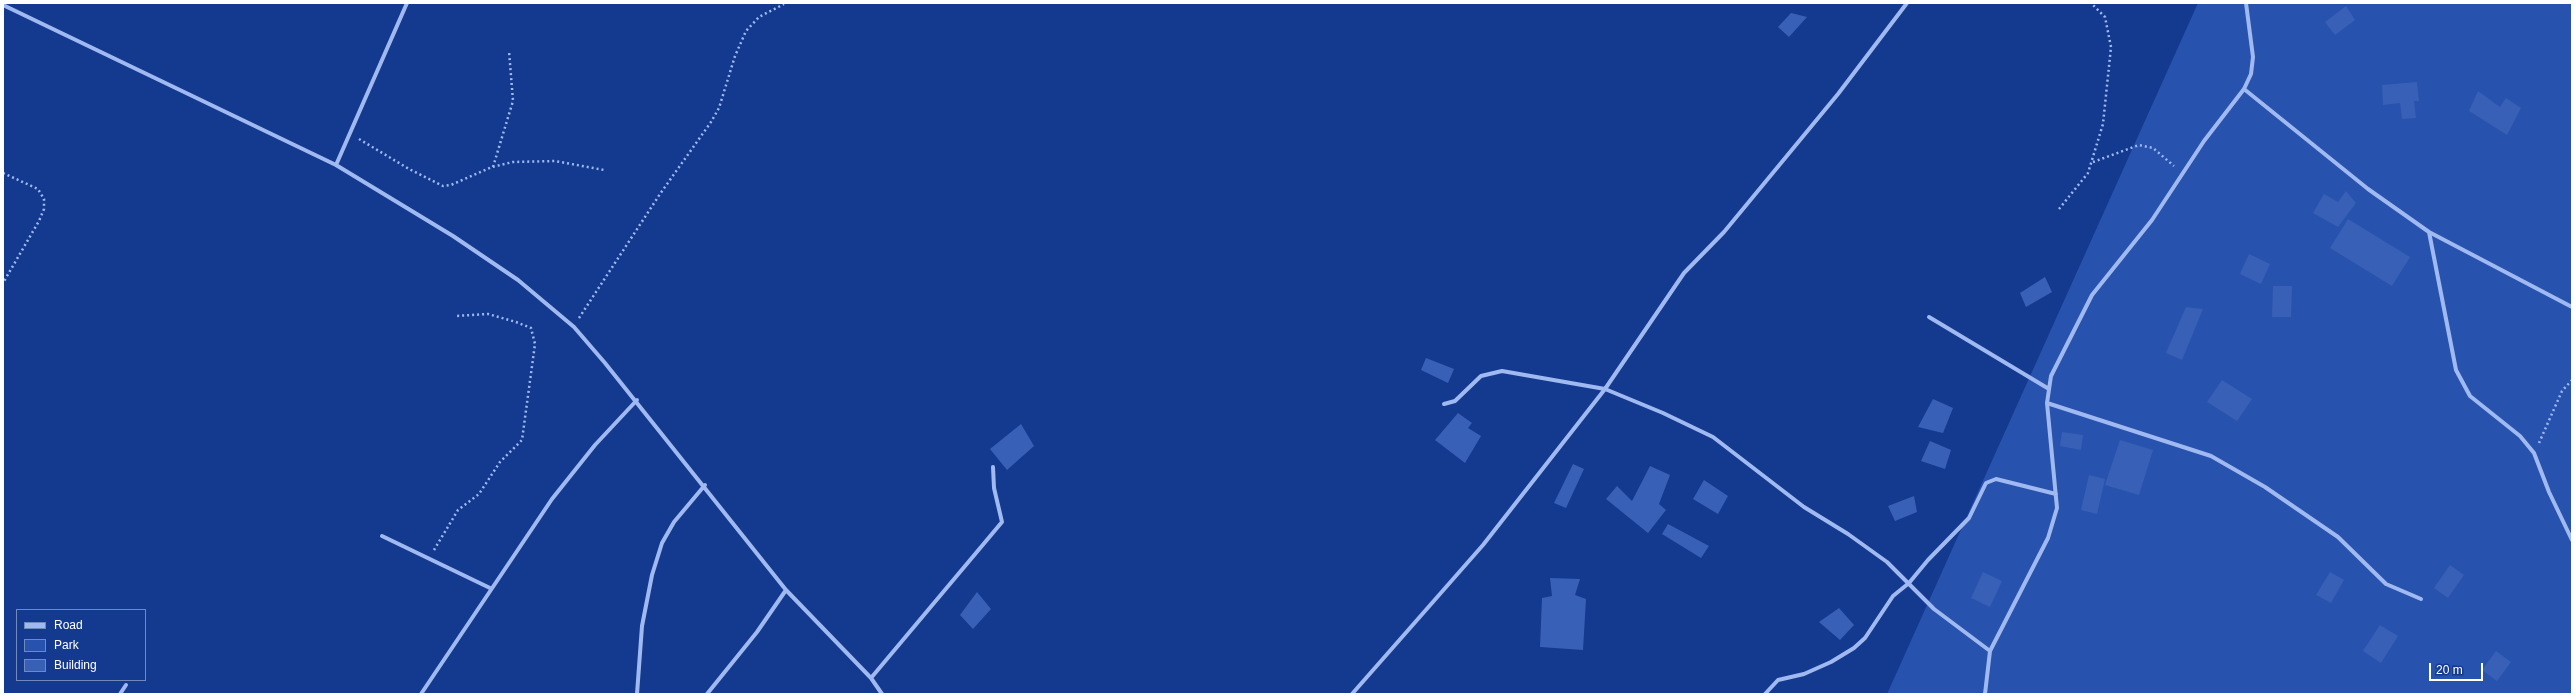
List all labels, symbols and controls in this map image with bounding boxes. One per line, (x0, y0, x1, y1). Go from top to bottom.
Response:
legend (16, 609, 146, 681)
text: Road (54, 618, 83, 632)
text: Park (54, 638, 79, 652)
scale bar (2431, 655, 2485, 681)
text: Building (54, 658, 97, 672)
text: 20 m (2436, 663, 2463, 677)

